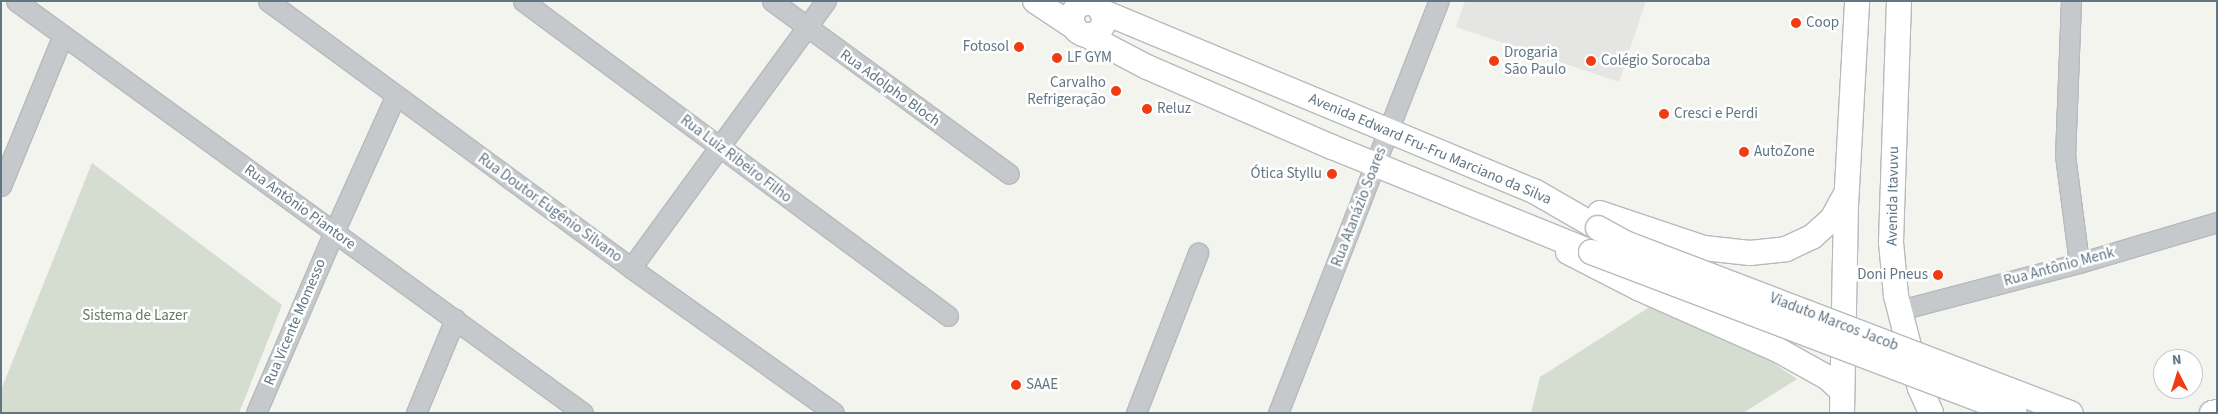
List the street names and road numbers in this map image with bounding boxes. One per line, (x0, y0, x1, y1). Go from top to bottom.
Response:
street label: Rua Adolpho Bloch (837, 46, 943, 130)
street label: Avenida Edward Fru-Fru Marciano da Silva (1306, 90, 1554, 208)
street label: Rua Luiz Ribeiro Filho (677, 111, 795, 207)
street label: Rua Atanázio Soares (1328, 145, 1390, 269)
street label: Avenida Itavuvu (1883, 146, 1903, 246)
street label: Rua Doutor Eugênio Silvano (474, 150, 626, 266)
street label: Rua Antônio Piantore (241, 161, 359, 253)
street label: Rua Antônio Menk (2002, 244, 2116, 290)
street label: Rua Vicente Momesso (260, 256, 330, 388)
street label: Viaduto Marcos Jacob (1767, 289, 1901, 355)

